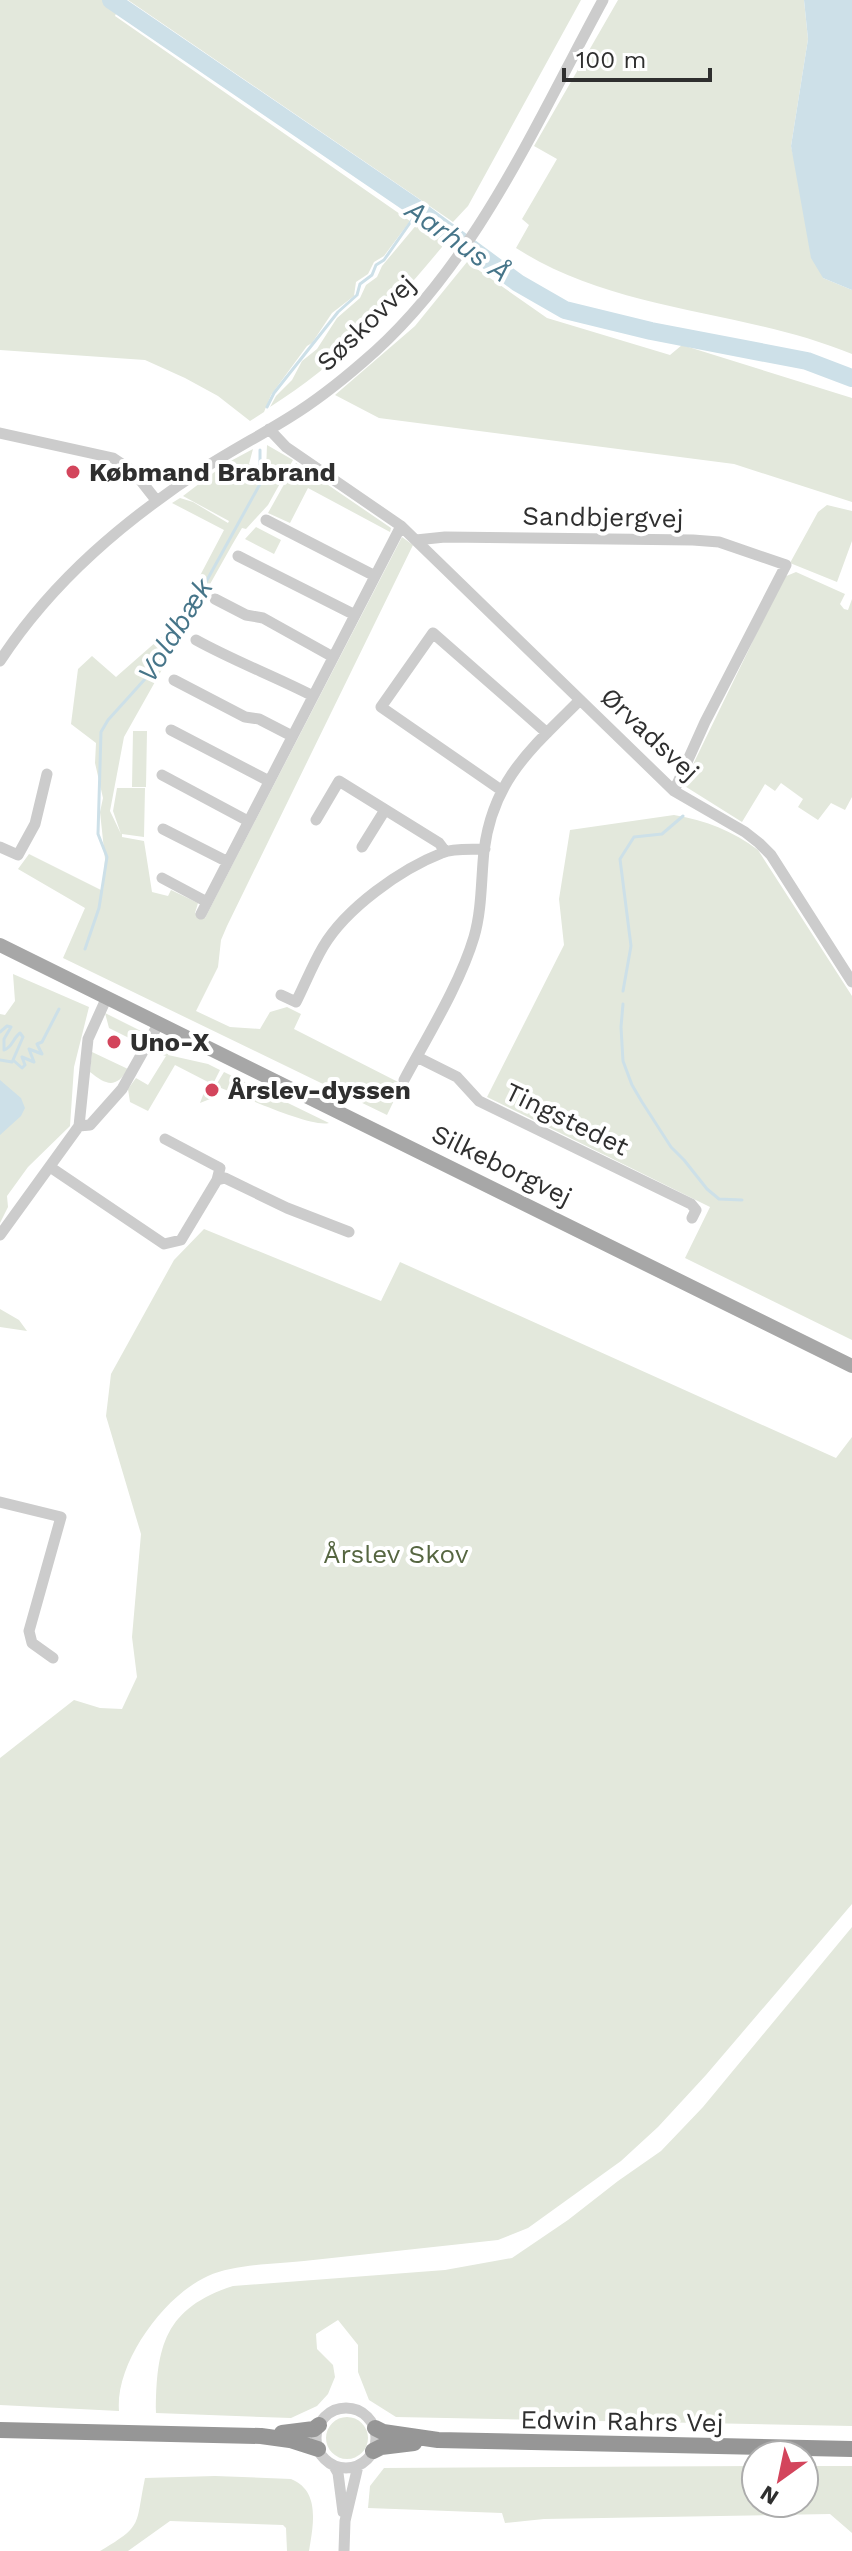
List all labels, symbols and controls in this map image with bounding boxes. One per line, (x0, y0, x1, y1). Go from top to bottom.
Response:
scale bar (564, 32, 710, 82)
text: 100 m (576, 46, 646, 74)
water label: Aarhus Å (399, 192, 517, 289)
street label: Søskovvej (311, 269, 421, 377)
place label: Købmand Brabrand (89, 457, 336, 487)
marker: Købmand Brabrand (64, 463, 82, 481)
street label: Sandbjergvej (522, 501, 684, 533)
water label: Voldbæk (130, 572, 220, 688)
street label: Ørvadsvej (595, 681, 705, 787)
place label: Uno-X (130, 1027, 210, 1057)
marker: Uno-X (105, 1033, 123, 1051)
place label: Årslev-dyssen (228, 1075, 411, 1105)
street label: Tingstedet (500, 1076, 634, 1162)
marker: Årslev-dyssen (203, 1081, 221, 1099)
street label: Silkeborgvej (427, 1118, 577, 1212)
park label: Årslev Skov (323, 1539, 469, 1569)
street label: Edwin Rahrs Vej (520, 2404, 724, 2438)
north arrow (740, 2439, 820, 2519)
text: N (756, 2480, 783, 2510)

